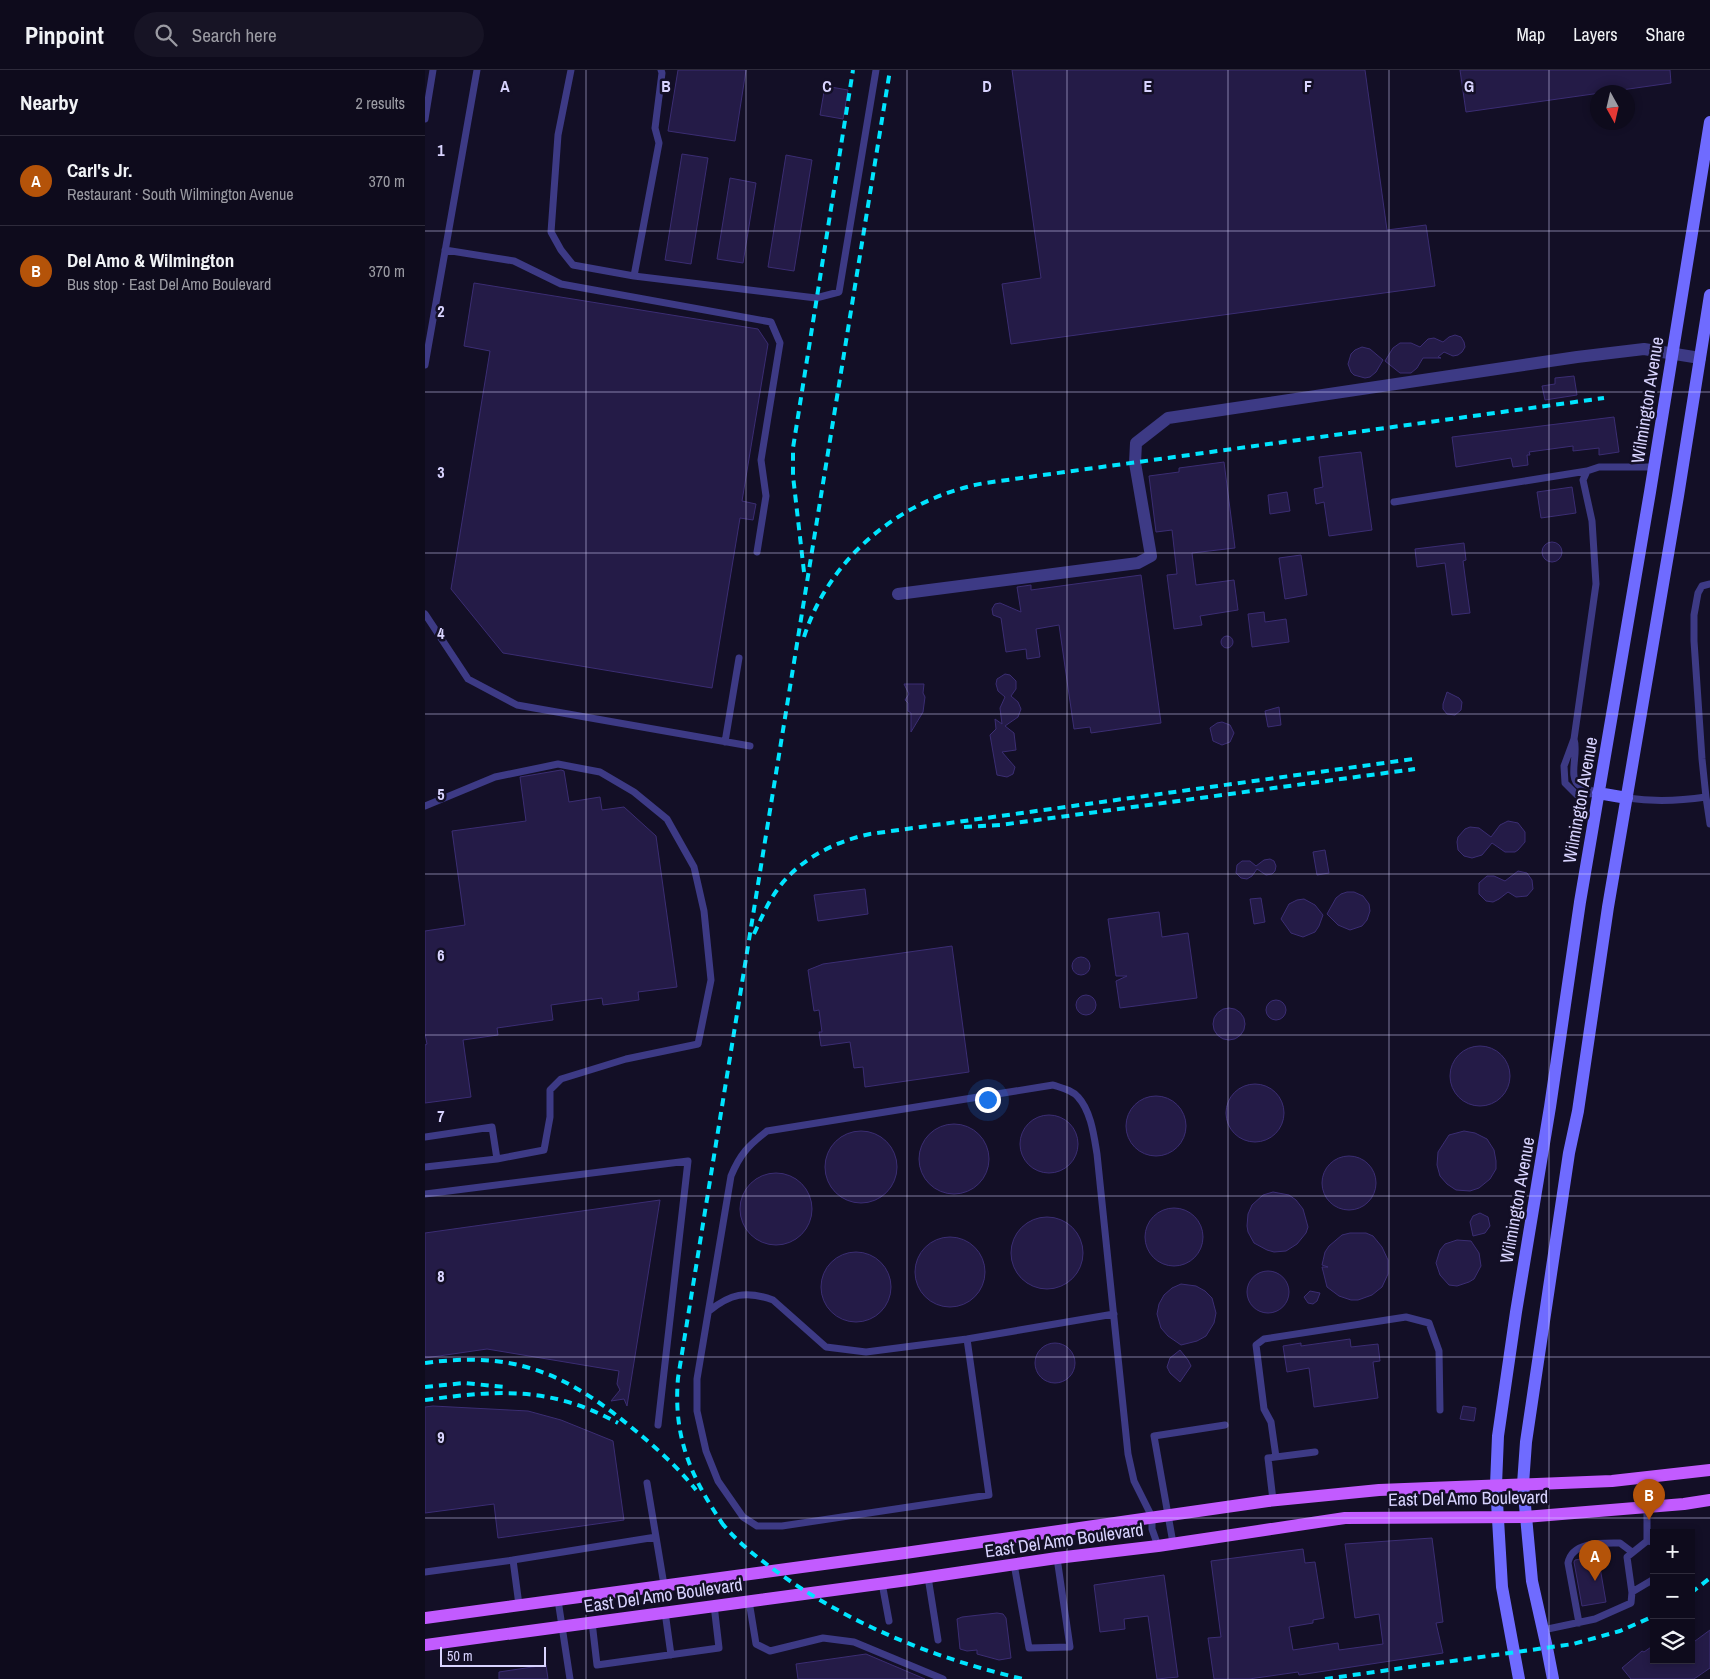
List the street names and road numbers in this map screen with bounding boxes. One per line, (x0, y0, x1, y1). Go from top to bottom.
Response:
street label: Wilmington Avenue (1625, 335, 1669, 465)
street label: Wilmington Avenue (1557, 735, 1603, 865)
street label: Wilmington Avenue (1494, 1135, 1540, 1265)
street label: East Del Amo Boulevard (1388, 1484, 1548, 1512)
street label: East Del Amo Boulevard (983, 1516, 1145, 1564)
street label: East Del Amo Boulevard (582, 1571, 744, 1619)

